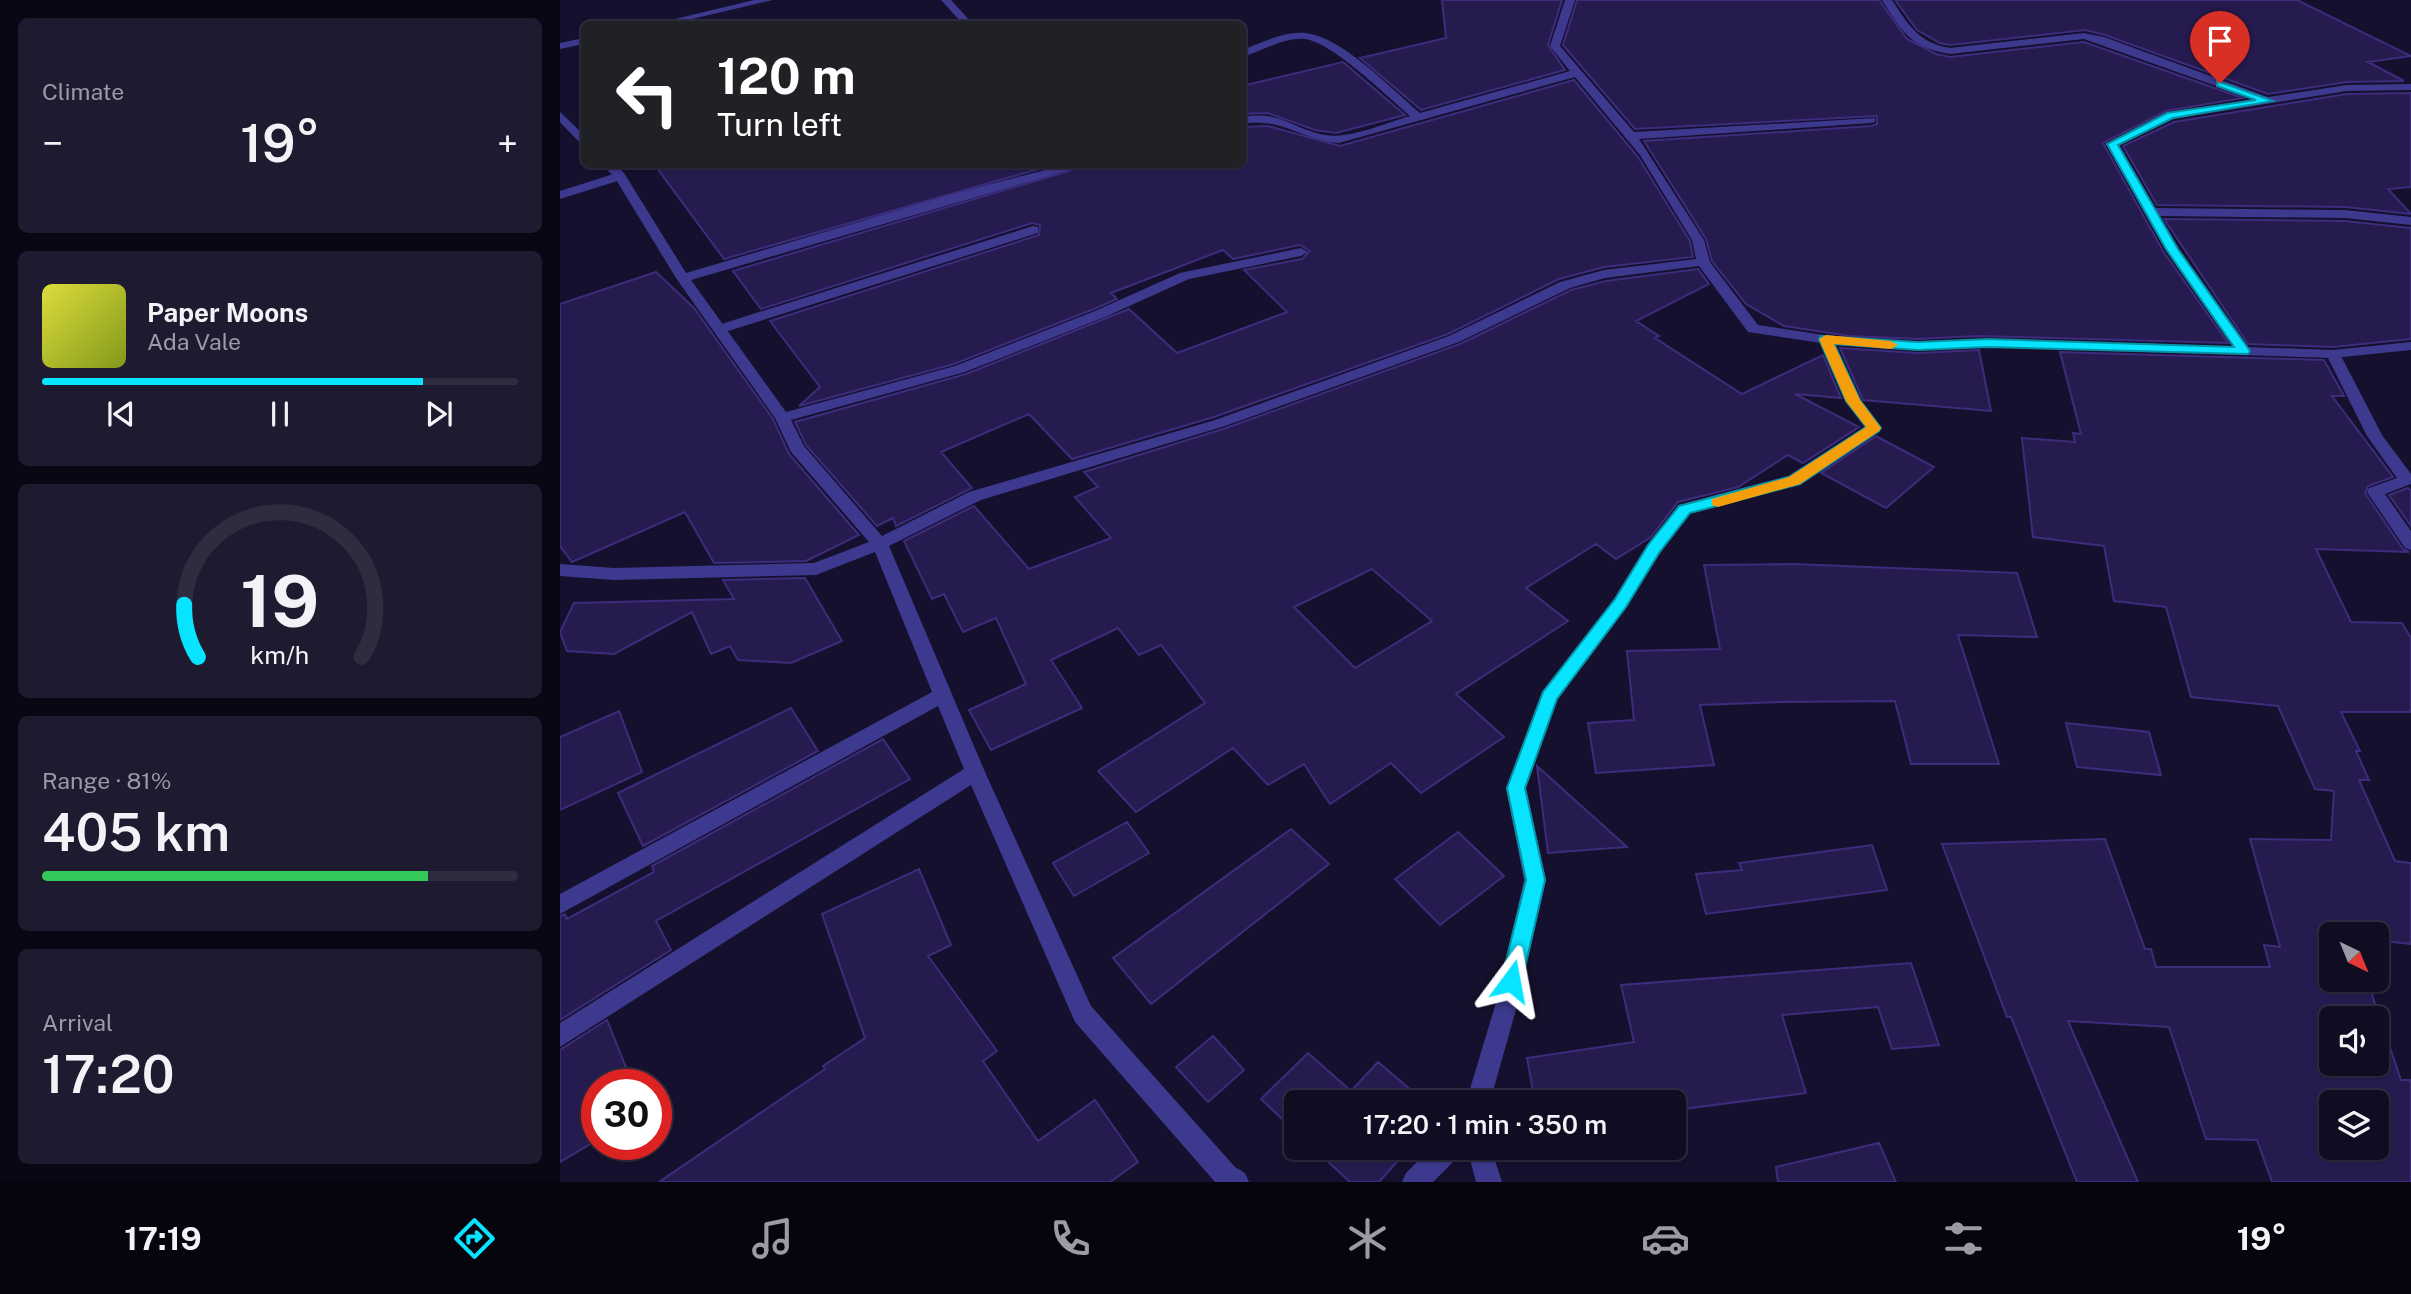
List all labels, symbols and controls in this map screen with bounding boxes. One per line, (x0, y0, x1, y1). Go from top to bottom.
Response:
pin (2190, 11, 2250, 83)
icon: arrive (2201, 22, 2239, 60)
text: 120 m (717, 47, 856, 105)
icon: left (602, 49, 693, 140)
text: Climate (42, 78, 124, 105)
text: Turn left (717, 106, 842, 143)
text: 19° (240, 113, 320, 174)
text: − (42, 121, 63, 166)
text: + (497, 121, 518, 166)
text: Paper Moons (147, 297, 308, 328)
text: Ada Vale (147, 328, 241, 355)
icon: previous (102, 395, 140, 433)
icon: pause (261, 395, 299, 433)
icon: next (420, 395, 458, 433)
text: 19 (240, 558, 320, 643)
text: km/h (251, 640, 309, 670)
text: Range · 81% (42, 767, 171, 794)
text: 405 km (42, 802, 230, 863)
north arrow (2319, 922, 2389, 992)
map controls (2319, 922, 2389, 1160)
position arrow (1474, 944, 1548, 1018)
button: sound (2319, 1006, 2389, 1076)
text: Arrival (42, 1009, 113, 1036)
text: 17:20 (42, 1044, 175, 1105)
speed limit sign: 30 (581, 1069, 672, 1160)
button: layers (2319, 1090, 2389, 1160)
text: 17:20 · 1 min · 350 m (1363, 1109, 1607, 1140)
icon: directions (450, 1214, 499, 1263)
icon: music (748, 1214, 797, 1263)
icon: phone (1046, 1214, 1095, 1263)
icon: climate (1343, 1214, 1392, 1263)
icon: car (1641, 1214, 1690, 1263)
icon: filters (1939, 1214, 1988, 1263)
text: 17:19 (124, 1220, 202, 1257)
text: 19° (2237, 1220, 2287, 1257)

